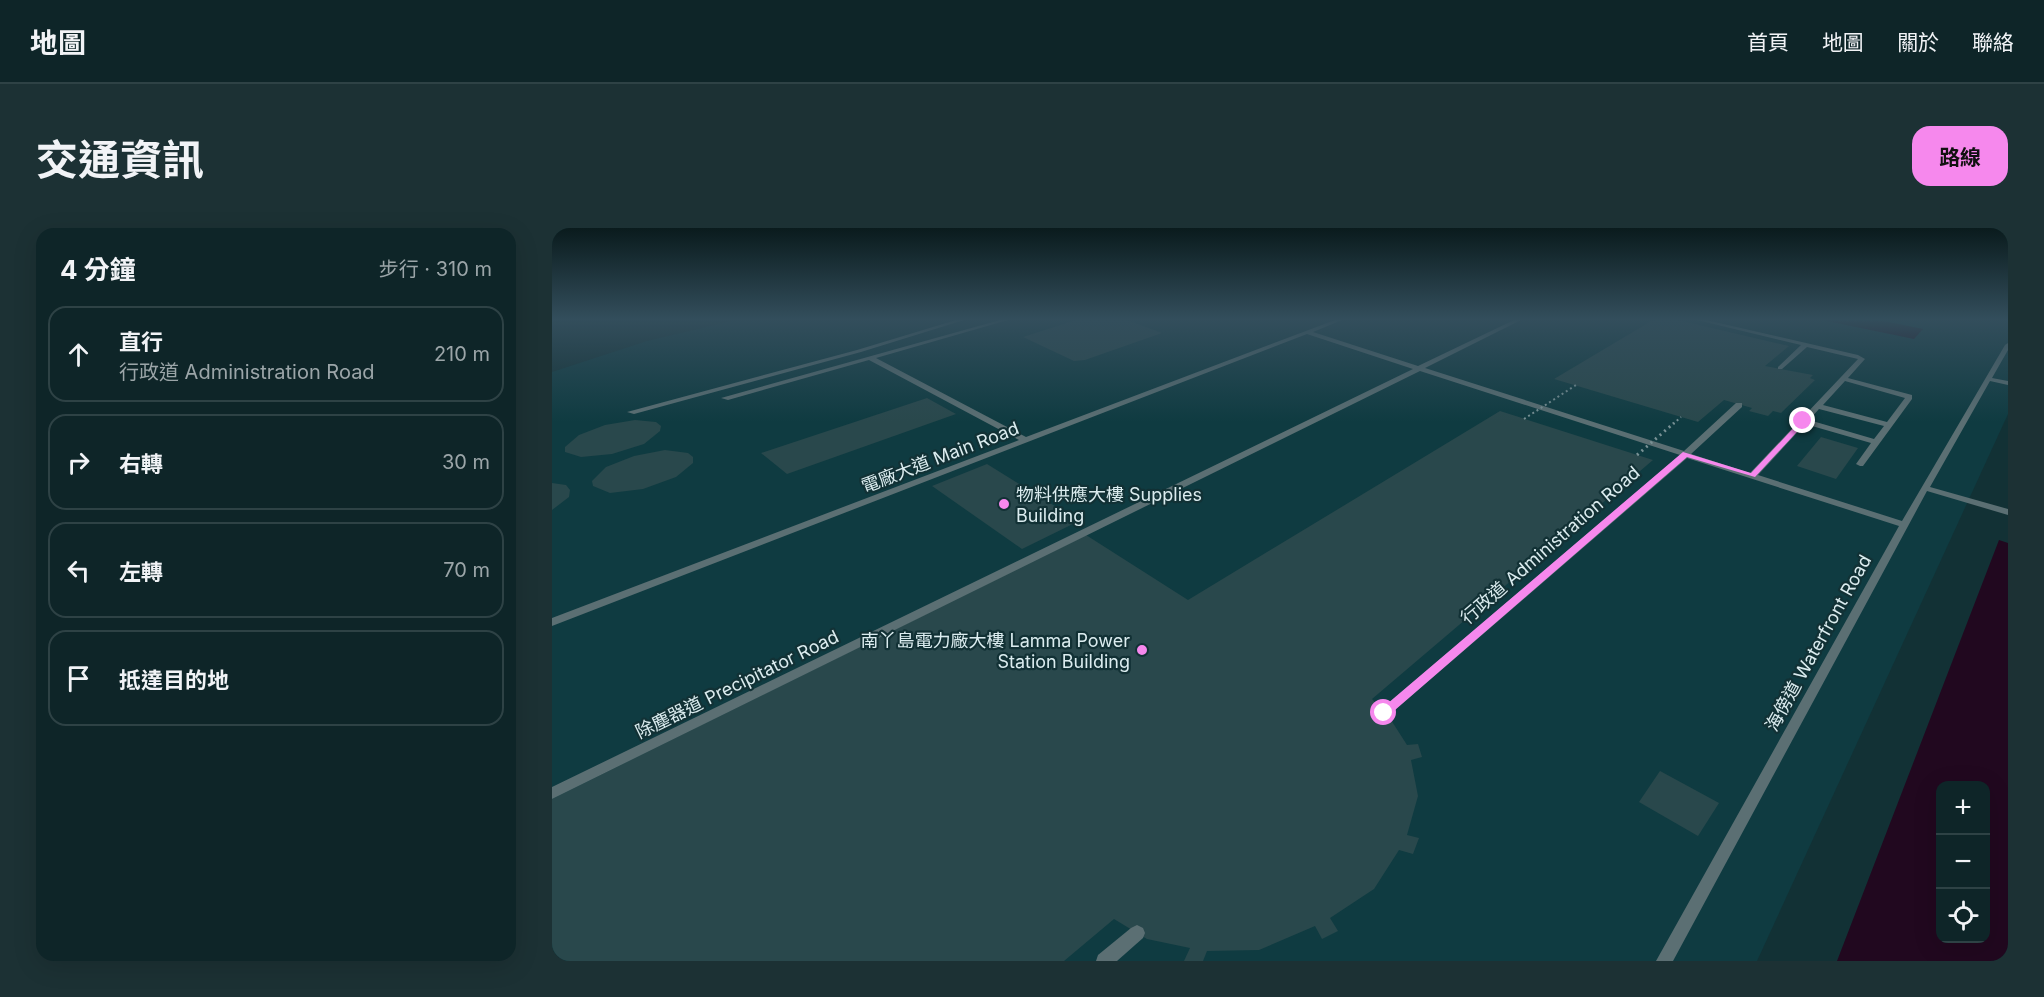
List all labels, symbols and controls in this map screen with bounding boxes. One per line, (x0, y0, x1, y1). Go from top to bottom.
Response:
text: 地圖 (30, 26, 86, 60)
text: 首頁 (1747, 30, 1789, 55)
text: 地圖 (1822, 30, 1864, 55)
text: 關於 (1897, 30, 1939, 55)
text: 聯絡 (1972, 30, 2014, 55)
button: 路線 (1912, 126, 2008, 186)
text: 交通資訊 (36, 134, 204, 185)
text: 4 分鐘 (60, 254, 136, 285)
text: 步行 · 310 m (379, 257, 492, 281)
text: 直行 (119, 329, 163, 355)
icon: ahead (62, 338, 95, 371)
text: 210 m (434, 342, 490, 366)
text: 行政道 Administration Road (119, 360, 375, 384)
route end (1789, 407, 1815, 433)
street label: 電廠大道 Main Road (858, 417, 1022, 497)
icon: right (62, 446, 95, 479)
text: 30 m (442, 450, 490, 474)
text: 右轉 (119, 451, 163, 477)
street label: 行政道 Administration Road (1456, 462, 1644, 628)
place label: 物料供應大樓 Supplies Building (1016, 484, 1202, 526)
marker: 物料供應大樓 Supplies Building (997, 497, 1011, 511)
street label: 海傍道 Waterfront Road (1761, 551, 1875, 735)
icon: left (62, 554, 95, 587)
text: 70 m (443, 558, 490, 582)
text: 左轉 (119, 559, 163, 585)
street label: 除塵器道 Precipitator Road (632, 626, 842, 742)
place label: 南丫島電力廠大樓 Lamma Power Station Building (860, 630, 1130, 672)
marker: 南丫島電力廠大樓 Lamma Power Station Building (1135, 643, 1149, 657)
icon: arrive (62, 662, 95, 695)
text: 抵達目的地 (119, 667, 229, 693)
route start (1370, 699, 1396, 725)
map controls (1936, 781, 1990, 943)
button: + (1936, 781, 1990, 835)
button: − (1936, 835, 1990, 889)
button: locate (1936, 889, 1990, 943)

